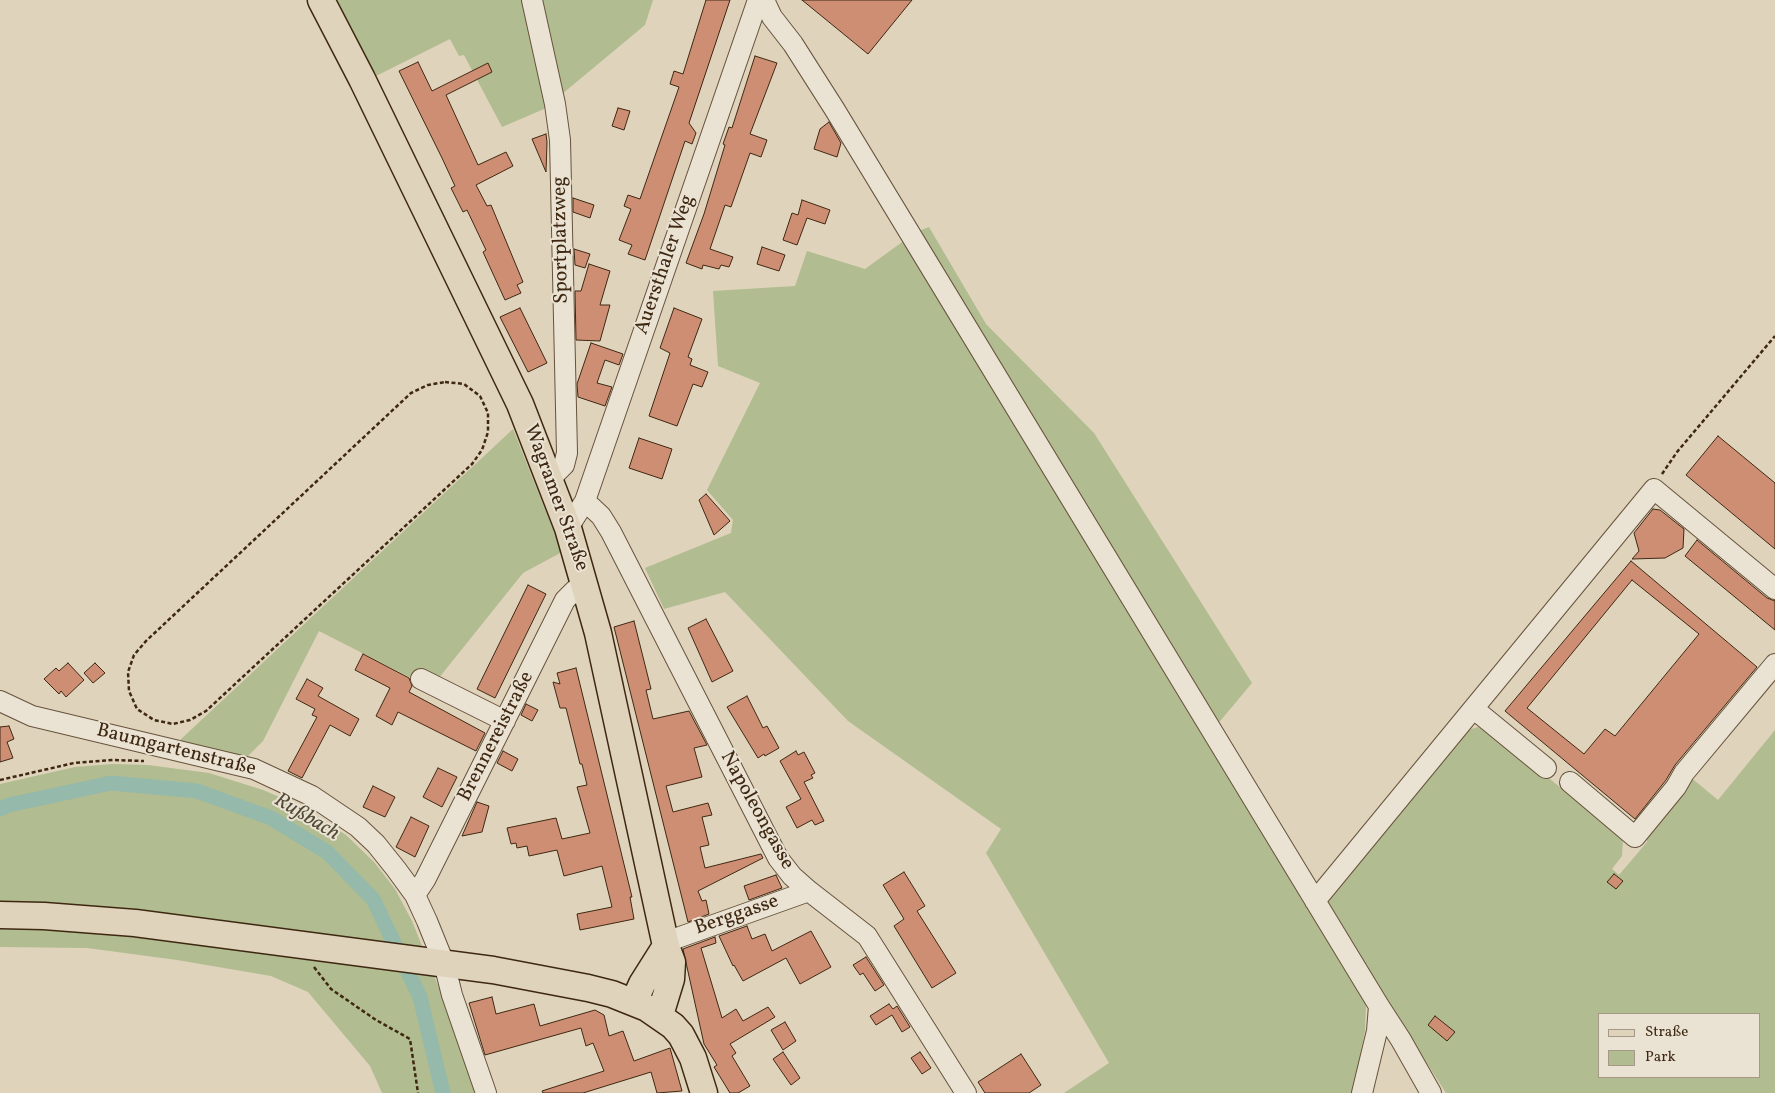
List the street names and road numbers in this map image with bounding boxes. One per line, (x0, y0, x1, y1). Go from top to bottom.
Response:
street label: Sportplatzweg (549, 176, 575, 304)
street label: Auersthaler Weg (631, 192, 701, 338)
street label: Wagramer Straße (517, 421, 593, 575)
street label: Brennereistraße (454, 668, 540, 806)
street label: Baumgartenstraße (94, 720, 258, 782)
street label: Napoleongasse (714, 748, 798, 874)
street label: Berggasse (692, 890, 782, 942)

